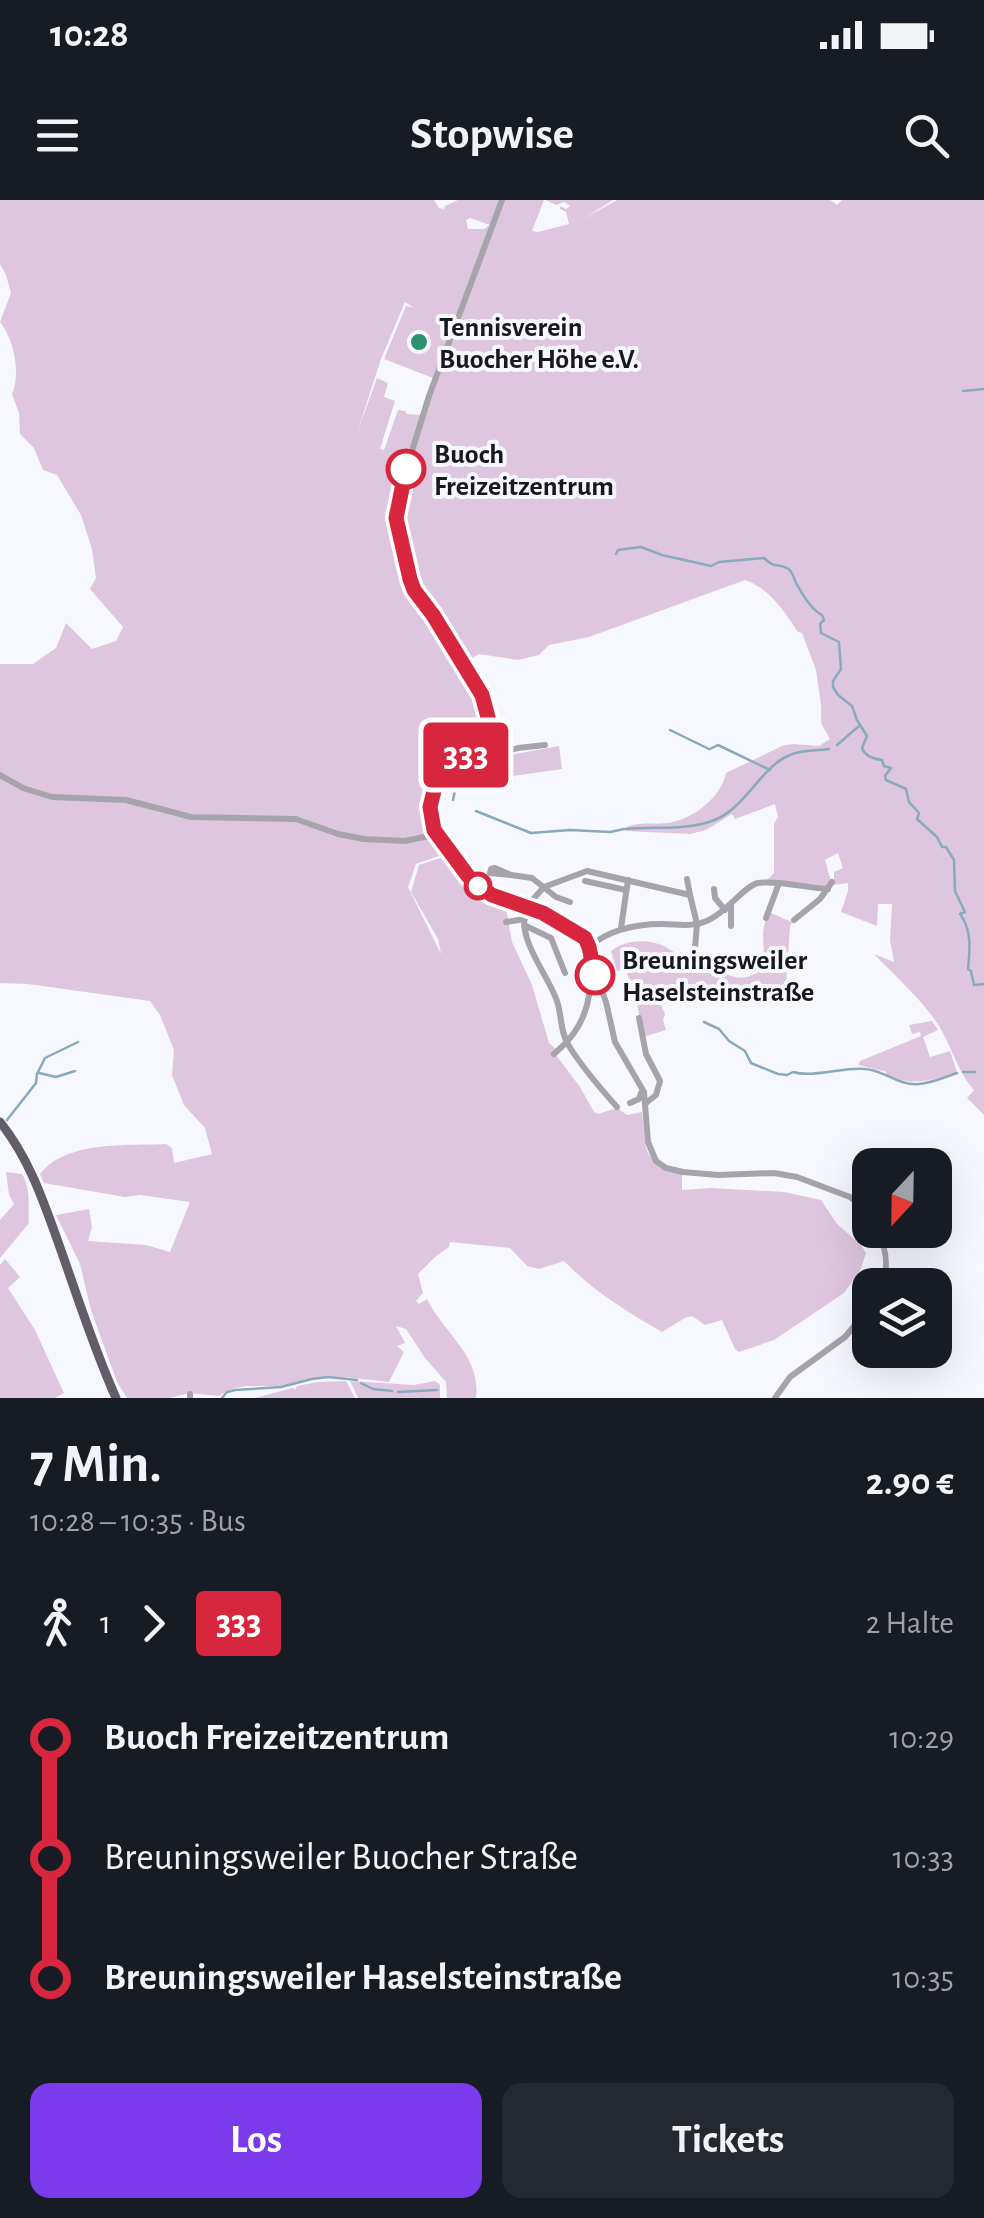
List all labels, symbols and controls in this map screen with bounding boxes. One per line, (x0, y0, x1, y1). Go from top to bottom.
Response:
text: 10:28 (50, 16, 129, 54)
icon: menu (30, 108, 85, 163)
icon: search (899, 108, 954, 163)
text: Stopwise (410, 112, 574, 157)
place label: Tennisverein Buocher Höhe e.V. (439, 314, 639, 374)
marker: Tennisverein Buocher Höhe e.V. (408, 331, 430, 353)
place label: Buoch Freizeitzentrum (434, 441, 614, 501)
marker: Buoch Freizeitzentrum (387, 450, 425, 488)
line badge: 333 (408, 722, 524, 788)
text: 333 (443, 738, 489, 773)
unlabelled marker (465, 873, 491, 899)
place label: Breuningsweiler Haselsteinstraße (622, 947, 814, 1007)
marker: Breuningsweiler Haselsteinstraße (576, 956, 614, 994)
north arrow (852, 1148, 952, 1248)
map controls (852, 1148, 952, 1368)
button: layers (852, 1268, 952, 1368)
text: 7 Min. (30, 1437, 162, 1492)
text: 2.90 € (866, 1464, 954, 1502)
text: 10:28 – 10:35 · Bus (30, 1505, 246, 1537)
icon: walk (30, 1596, 85, 1651)
icon: forward (126, 1596, 181, 1651)
text: 333 (216, 1606, 261, 1641)
text: 1 (100, 1607, 111, 1639)
text: 2 Halte (866, 1607, 954, 1639)
text: Buoch Freizeitzentrum (104, 1719, 449, 1757)
text: 10:29 (889, 1722, 954, 1754)
text: Breuningsweiler Buocher Straße (104, 1839, 578, 1877)
text: 10:33 (892, 1842, 954, 1874)
text: Breuningsweiler Haselsteinstraße (104, 1959, 622, 1997)
text: 10:35 (892, 1962, 954, 1994)
button: Los (30, 2083, 482, 2198)
button: Tickets (502, 2083, 954, 2198)

